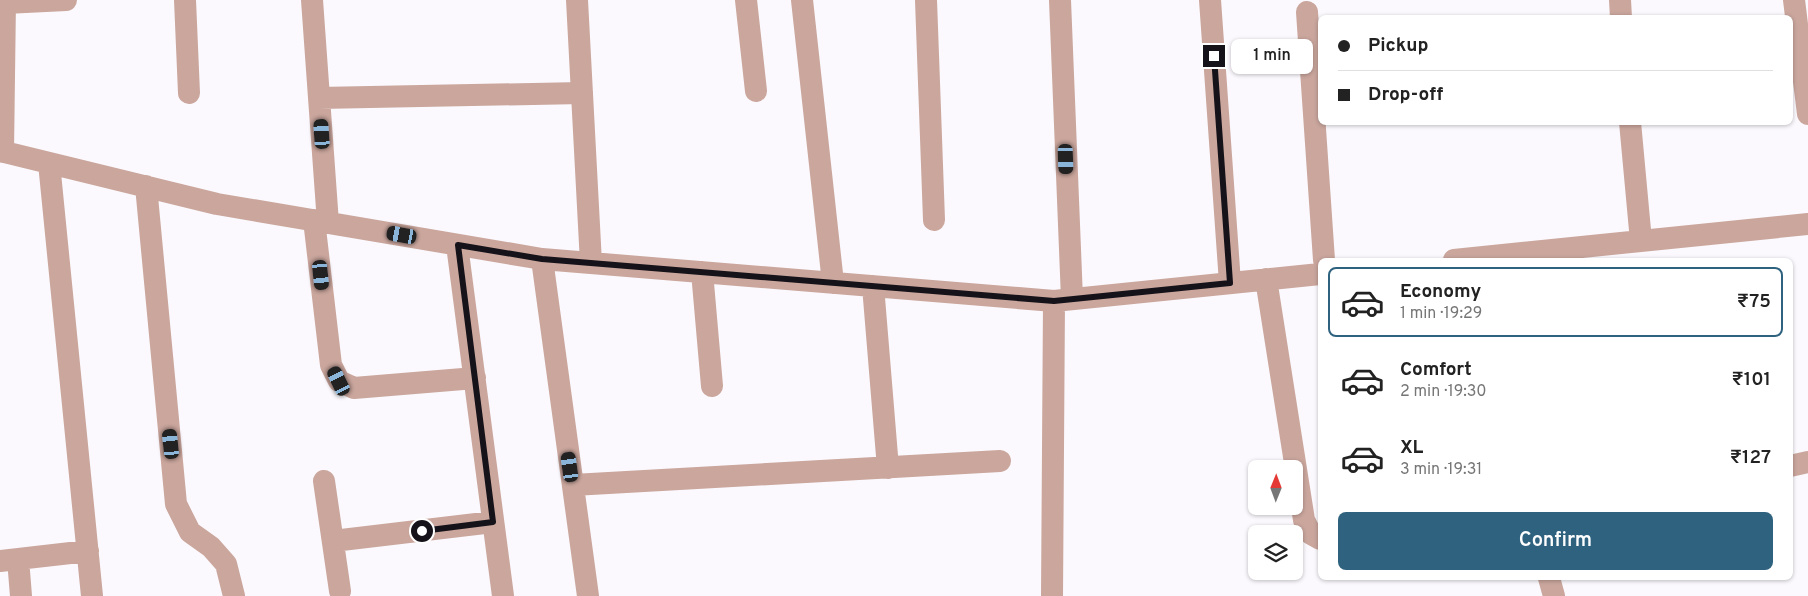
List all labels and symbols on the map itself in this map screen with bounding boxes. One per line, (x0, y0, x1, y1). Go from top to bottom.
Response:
callout: 1 min (1232, 38, 1314, 74)
route end (1203, 45, 1225, 67)
car (313, 119, 330, 149)
car (1057, 144, 1074, 174)
car (385, 225, 418, 245)
car (311, 259, 330, 291)
car (325, 364, 352, 398)
car (161, 428, 180, 460)
car (560, 451, 579, 483)
north arrow (1248, 460, 1302, 515)
route start (411, 520, 433, 542)

